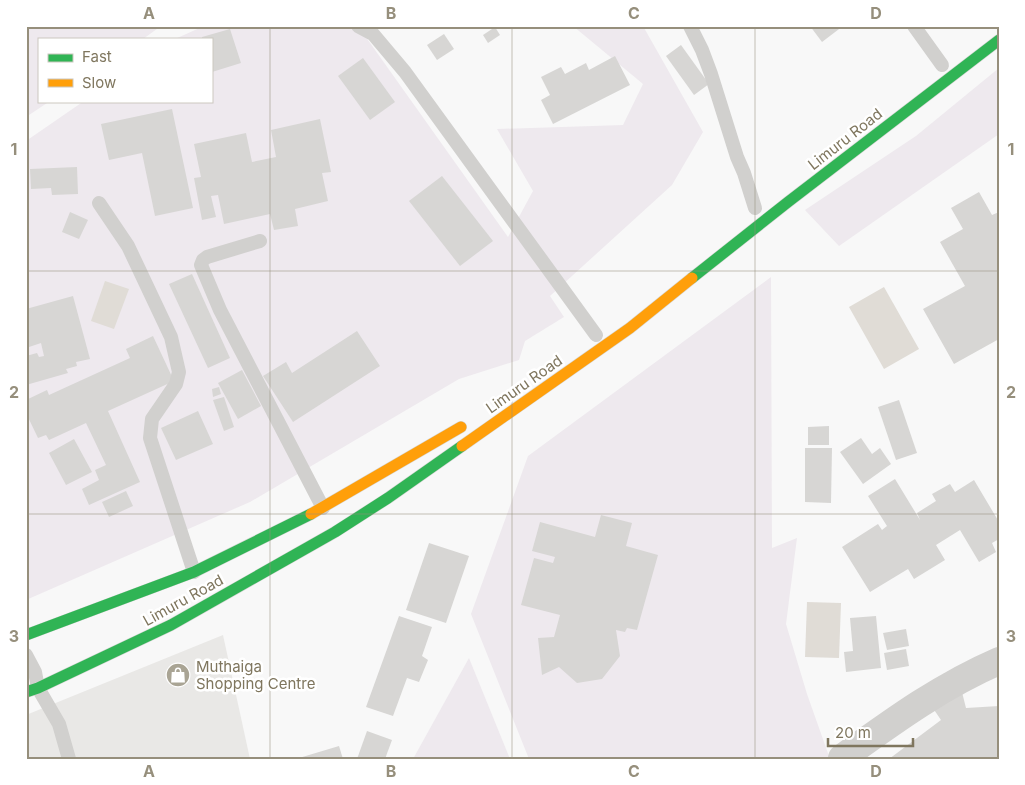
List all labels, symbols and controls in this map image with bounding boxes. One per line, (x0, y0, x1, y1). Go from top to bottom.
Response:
text: A (143, 3, 155, 23)
text: B (386, 3, 396, 23)
text: C (628, 3, 640, 23)
text: D (870, 3, 882, 23)
legend (38, 38, 212, 102)
text: Fast (82, 47, 112, 66)
text: Slow (82, 73, 116, 92)
street label: Limuru Road (804, 104, 886, 174)
text: 1 (11, 139, 17, 159)
text: 1 (1008, 139, 1014, 159)
street label: Limuru Road (482, 351, 566, 417)
text: 2 (9, 382, 19, 402)
text: 2 (1006, 382, 1016, 402)
street label: Limuru Road (139, 570, 227, 630)
text: 3 (9, 626, 19, 646)
text: 3 (1006, 626, 1016, 646)
place label: Muthaiga Shopping Centre (196, 657, 315, 693)
shop icon: Muthaiga Shopping Centre (165, 662, 191, 688)
scale bar (828, 715, 912, 747)
text: 20 m (835, 723, 871, 742)
text: A (143, 761, 155, 781)
text: B (386, 761, 396, 781)
text: C (628, 761, 640, 781)
text: D (870, 761, 882, 781)

